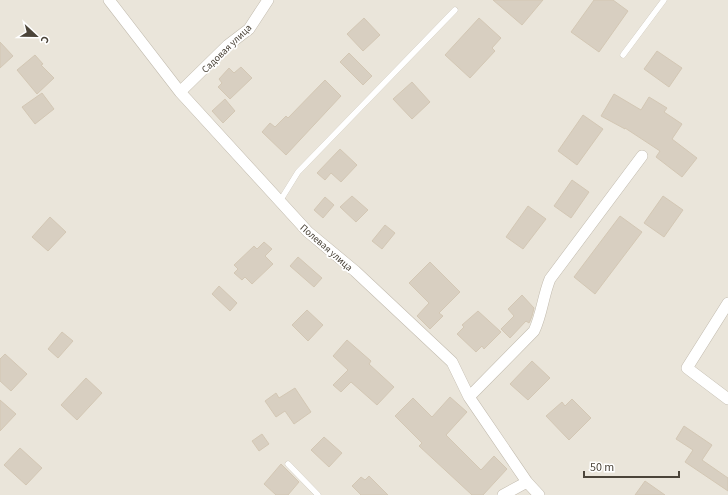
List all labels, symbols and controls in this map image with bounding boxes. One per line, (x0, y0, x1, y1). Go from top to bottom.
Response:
north arrow (16, 16, 56, 56)
street label: Садовая улица (198, 21, 255, 76)
text: С (36, 34, 53, 46)
street label: Полевая улица (297, 221, 356, 275)
scale bar (584, 453, 679, 479)
text: 50 m (590, 459, 614, 476)

